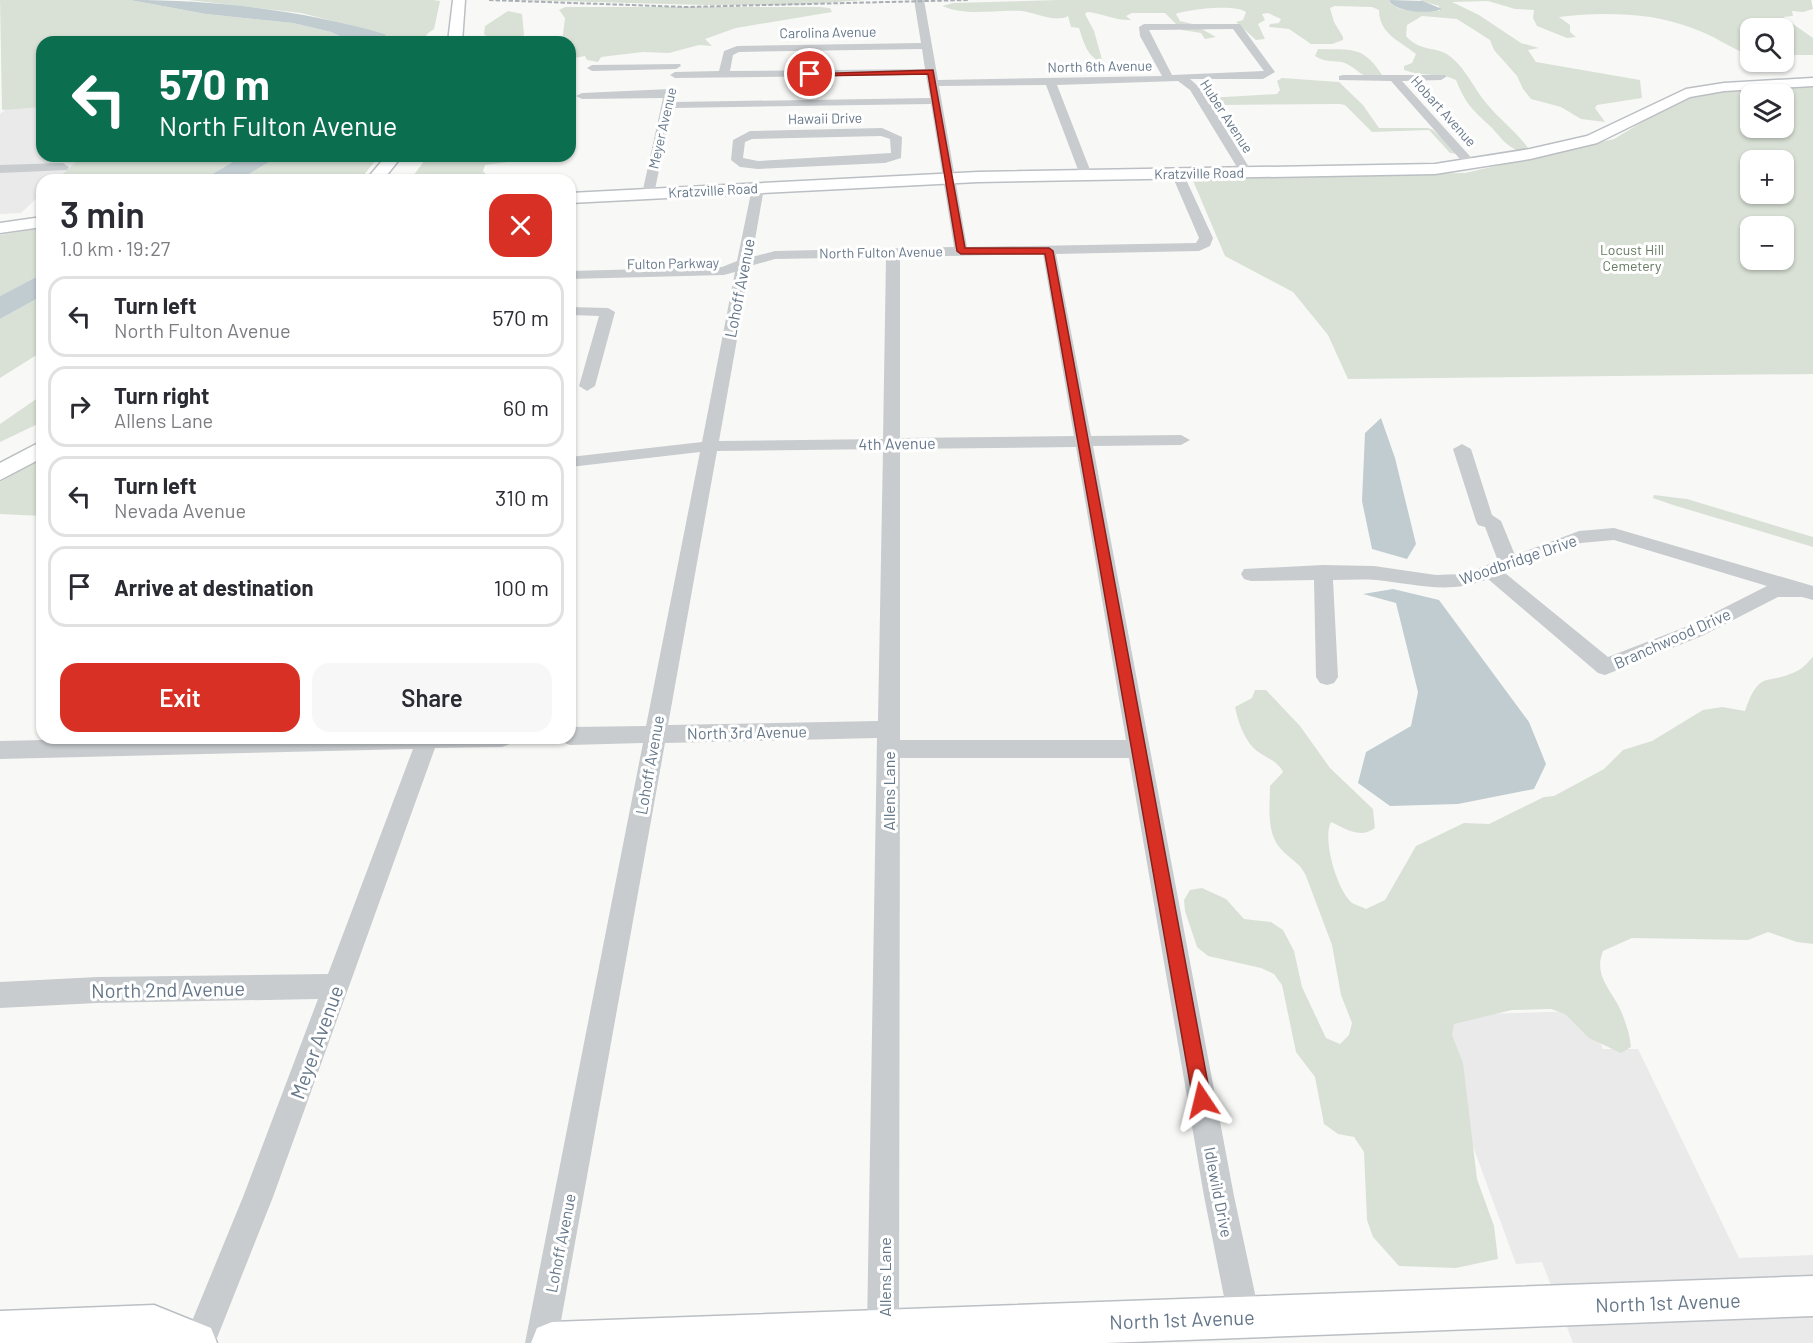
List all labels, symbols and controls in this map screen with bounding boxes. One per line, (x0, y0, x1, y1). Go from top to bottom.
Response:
map controls (1740, 18, 1794, 270)
button: search (1740, 18, 1794, 72)
street label: Carolina Avenue (779, 23, 877, 41)
pin (784, 48, 835, 99)
icon: arrive (793, 57, 826, 90)
street label: North 6th Avenue (1047, 57, 1153, 75)
text: 570 m (159, 58, 270, 108)
icon: left (60, 60, 138, 138)
street label: Hobart Avenue (1408, 72, 1480, 150)
street label: Huber Avenue (1197, 76, 1257, 156)
button: layers (1740, 84, 1794, 138)
street label: Meyer Avenue (644, 85, 680, 171)
text: North Fulton Avenue (159, 109, 397, 141)
street label: Hawaii Drive (788, 109, 862, 127)
button: + (1740, 150, 1794, 204)
street label: Kratzville Road (1154, 164, 1244, 182)
street label: Kratzville Road (668, 179, 758, 201)
text: 3 min (60, 192, 145, 235)
button: close (489, 194, 552, 257)
button: − (1740, 216, 1794, 270)
text: 1.0 km · 19:27 (60, 236, 170, 260)
street label: Lohoff Avenue (720, 237, 758, 339)
park label: Locust Hill Cemetery (1600, 241, 1664, 274)
street label: North Fulton Avenue (819, 242, 943, 262)
street label: Fulton Parkway (627, 254, 720, 272)
text: Turn left (114, 292, 197, 318)
icon: left (63, 300, 96, 333)
text: 570 m (492, 304, 549, 330)
text: North Fulton Avenue (114, 318, 291, 342)
text: Turn right (114, 382, 209, 408)
icon: right (63, 390, 96, 423)
text: 60 m (503, 394, 549, 420)
text: Allens Lane (114, 408, 213, 432)
street label: 4th Avenue (858, 433, 936, 453)
text: Turn left (114, 472, 197, 498)
icon: left (63, 480, 96, 513)
text: 310 m (495, 484, 549, 510)
text: Nevada Avenue (114, 498, 246, 522)
street label: Woodbridge Drive (1457, 530, 1579, 588)
icon: arrive (63, 570, 96, 603)
text: Arrive at destination (114, 574, 313, 600)
text: 100 m (494, 574, 549, 600)
street label: Branchwood Drive (1611, 604, 1733, 672)
button: Exit (60, 663, 300, 732)
button: Share (312, 663, 552, 732)
street label: Lohoff Avenue (631, 714, 667, 816)
street label: North 3rd Avenue (687, 721, 807, 743)
street label: Allens Lane (879, 751, 898, 831)
street label: North 2nd Avenue (91, 976, 245, 1002)
street label: Meyer Avenue (284, 982, 348, 1102)
position arrow (1170, 1068, 1234, 1132)
street label: Idlewild Drive (1201, 1145, 1237, 1239)
street label: Lohoff Avenue (541, 1192, 579, 1294)
street label: Allens Lane (875, 1237, 894, 1317)
street label: North 1st Avenue (1595, 1287, 1741, 1317)
street label: North 1st Avenue (1109, 1304, 1255, 1334)

